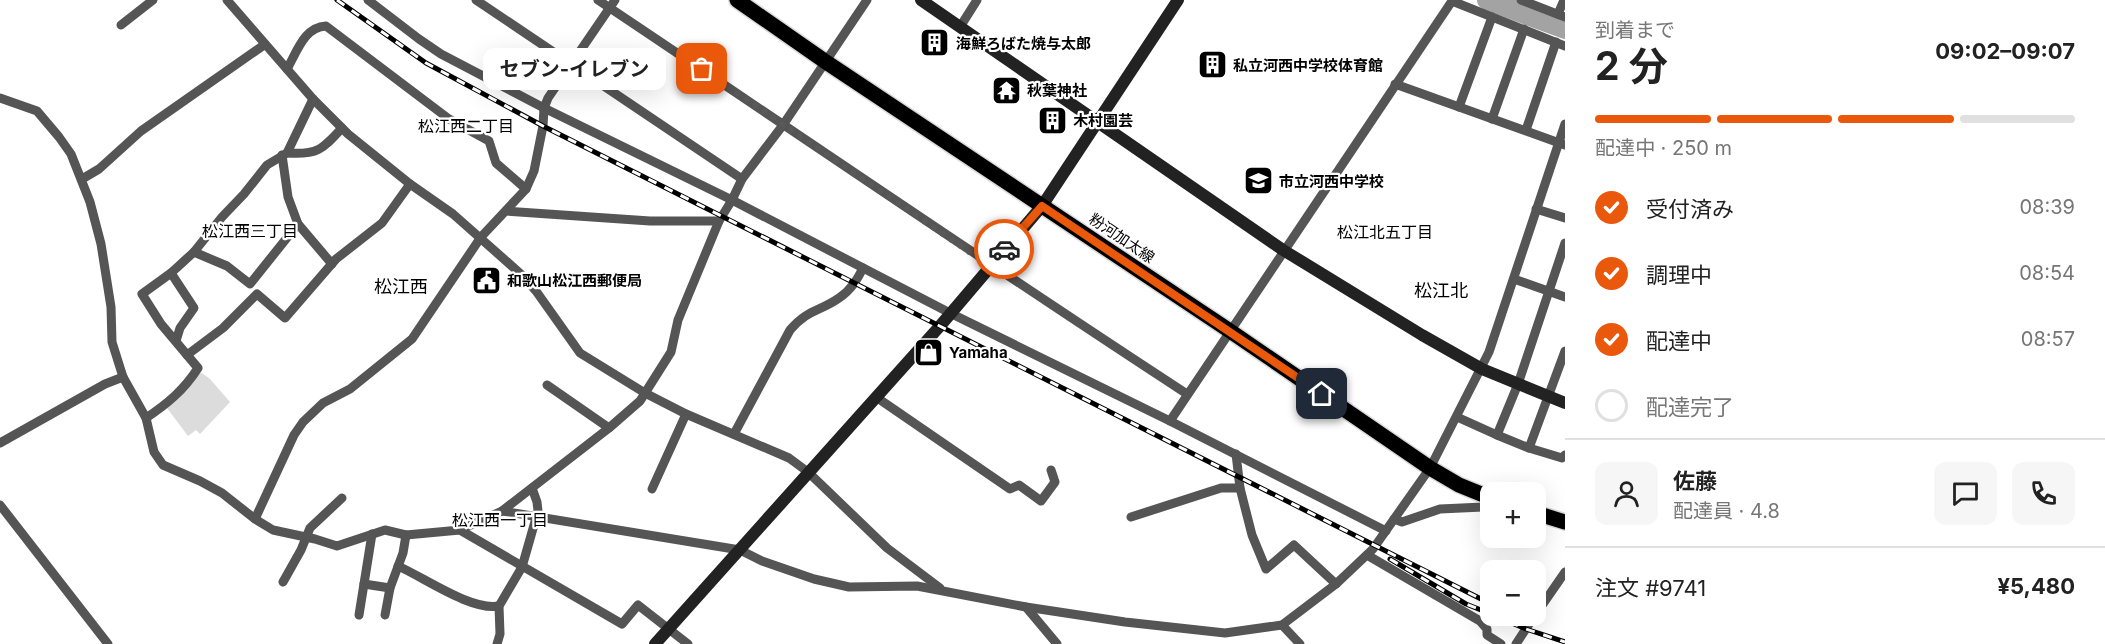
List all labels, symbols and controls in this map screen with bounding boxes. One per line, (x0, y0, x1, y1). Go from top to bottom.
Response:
text: 到着まで (1595, 18, 1675, 42)
building icon: 海鮮ろばた焼与太郎 (919, 27, 951, 59)
place label: 海鮮ろばた焼与太郎 (956, 34, 1091, 53)
text: 09:02–09:07 (1935, 38, 2075, 64)
text: 2 分 (1595, 42, 1668, 89)
pin (676, 43, 727, 94)
callout: セブン-イレブン (483, 48, 666, 90)
building icon: 私立河西中学校体育館 (1196, 49, 1228, 81)
icon: bag (685, 52, 718, 85)
place label: 私立河西中学校体育館 (1233, 56, 1383, 75)
text: セブン-イレブン (500, 57, 649, 81)
temple icon: 秋葉神社 (990, 74, 1022, 106)
place label: 秋葉神社 (1027, 81, 1087, 100)
building icon: 木村園芸 (1036, 104, 1068, 136)
place label: 木村園芸 (1073, 111, 1133, 130)
district label: 松江西二丁目 (418, 116, 514, 136)
text: 配達中 · 250 m (1595, 136, 1732, 160)
school or university icon: 市立河西中学校 (1242, 165, 1274, 197)
place label: 市立河西中学校 (1279, 172, 1384, 191)
icon: check (1595, 191, 1628, 224)
text: 08:39 (2019, 195, 2075, 219)
text: 受付済み (1646, 196, 1734, 222)
street label: 粉河加太線 (1086, 209, 1158, 267)
courier (974, 219, 1034, 279)
district label: 松江西三丁目 (202, 221, 298, 241)
district label: 松江北五丁目 (1337, 222, 1433, 242)
icon: car (988, 233, 1021, 266)
icon: check (1595, 257, 1628, 290)
text: 08:54 (2019, 261, 2075, 285)
text: 調理中 (1646, 262, 1712, 288)
public building icon: 和歌山松江西郵便局 (470, 264, 502, 296)
place label: 和歌山松江西郵便局 (507, 271, 642, 290)
district label: 松江西 (374, 276, 428, 297)
district label: 松江北 (1414, 280, 1468, 301)
icon: check (1595, 323, 1628, 356)
text: 08:57 (2021, 327, 2075, 351)
text: 配達中 (1646, 328, 1712, 354)
shop icon: Yamaha (912, 336, 944, 368)
place label: Yamaha (949, 343, 1008, 362)
pin (1296, 368, 1347, 419)
icon: home (1305, 377, 1338, 410)
text: 配達完了 (1646, 394, 1734, 420)
button: person (1595, 462, 1658, 525)
button: chat (1934, 462, 1997, 525)
button: phone (2012, 462, 2075, 525)
text: 佐藤 (1673, 468, 1717, 494)
map controls (1480, 482, 1546, 626)
button: + (1480, 482, 1546, 548)
text: 配達員 · 4.8 (1673, 499, 1780, 523)
district label: 松江西一丁目 (452, 510, 548, 530)
button: − (1480, 560, 1546, 626)
text: ¥5,480 (1998, 573, 2075, 599)
text: 注文 #9741 (1595, 575, 1706, 601)

